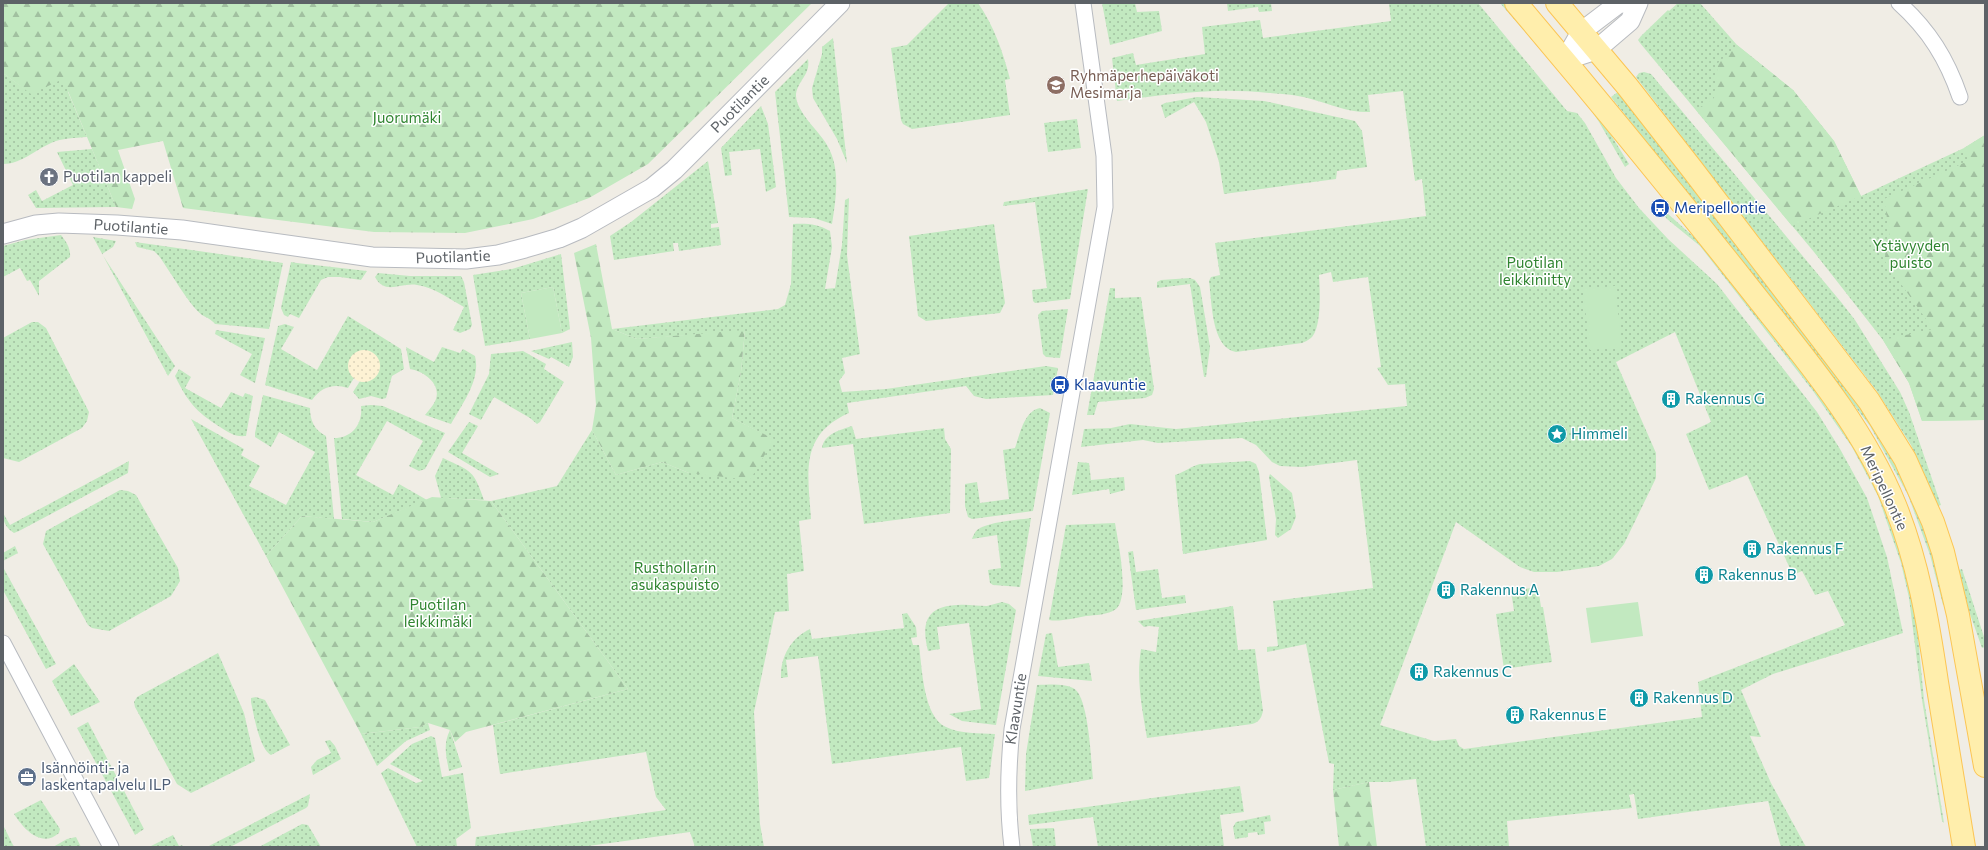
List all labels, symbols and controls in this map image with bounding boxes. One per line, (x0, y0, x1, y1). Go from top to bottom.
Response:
place label: Ryhmäperhepäiväkoti Mesimarja (1070, 66, 1219, 101)
street label: Puotilantie (706, 70, 772, 136)
school or university icon: Ryhmäperhepäiväkoti Mesimarja (1045, 74, 1067, 96)
park label: Juorumäki (373, 108, 441, 126)
church icon: Puotilan kappeli (38, 166, 60, 188)
place label: Puotilan kappeli (63, 167, 172, 185)
bus stop icon: Meripellontie (1649, 197, 1671, 219)
place label: Meripellontie (1674, 198, 1766, 216)
street label: Puotilantie (93, 214, 169, 238)
park label: Ystävyyden puisto (1872, 236, 1950, 271)
street label: Puotilantie (415, 246, 491, 266)
park label: Puotilan leikkiniitty (1499, 253, 1571, 288)
bus stop icon: Klaavuntie (1049, 374, 1071, 396)
place label: Klaavuntie (1074, 375, 1146, 393)
building icon: Rakennus G (1660, 388, 1682, 410)
place label: Rakennus G (1685, 389, 1765, 407)
place icon: Himmeli (1546, 423, 1568, 445)
place label: Himmeli (1571, 424, 1628, 442)
street label: Meripellontie (1857, 442, 1913, 533)
building icon: Rakennus F (1741, 538, 1763, 560)
place label: Rakennus F (1766, 539, 1843, 557)
park label: Rusthollarin asukaspuisto (631, 558, 719, 593)
building icon: Rakennus B (1693, 564, 1715, 586)
place label: Rakennus B (1718, 565, 1797, 583)
building icon: Rakennus A (1435, 579, 1457, 601)
place label: Rakennus A (1460, 580, 1539, 598)
park label: Puotilan leikkimäki (404, 595, 472, 630)
building icon: Rakennus C (1408, 661, 1430, 683)
place label: Rakennus C (1433, 662, 1512, 680)
street label: Klaavuntie (1000, 672, 1030, 746)
building icon: Rakennus D (1628, 687, 1650, 709)
place label: Rakennus D (1653, 688, 1733, 706)
building icon: Rakennus E (1504, 704, 1526, 726)
place label: Rakennus E (1529, 705, 1607, 723)
place label: Isännöinti- ja laskentapalvelu ILP (41, 758, 171, 793)
office icon: Isännöinti- ja laskentapalvelu ILP (16, 766, 38, 788)

